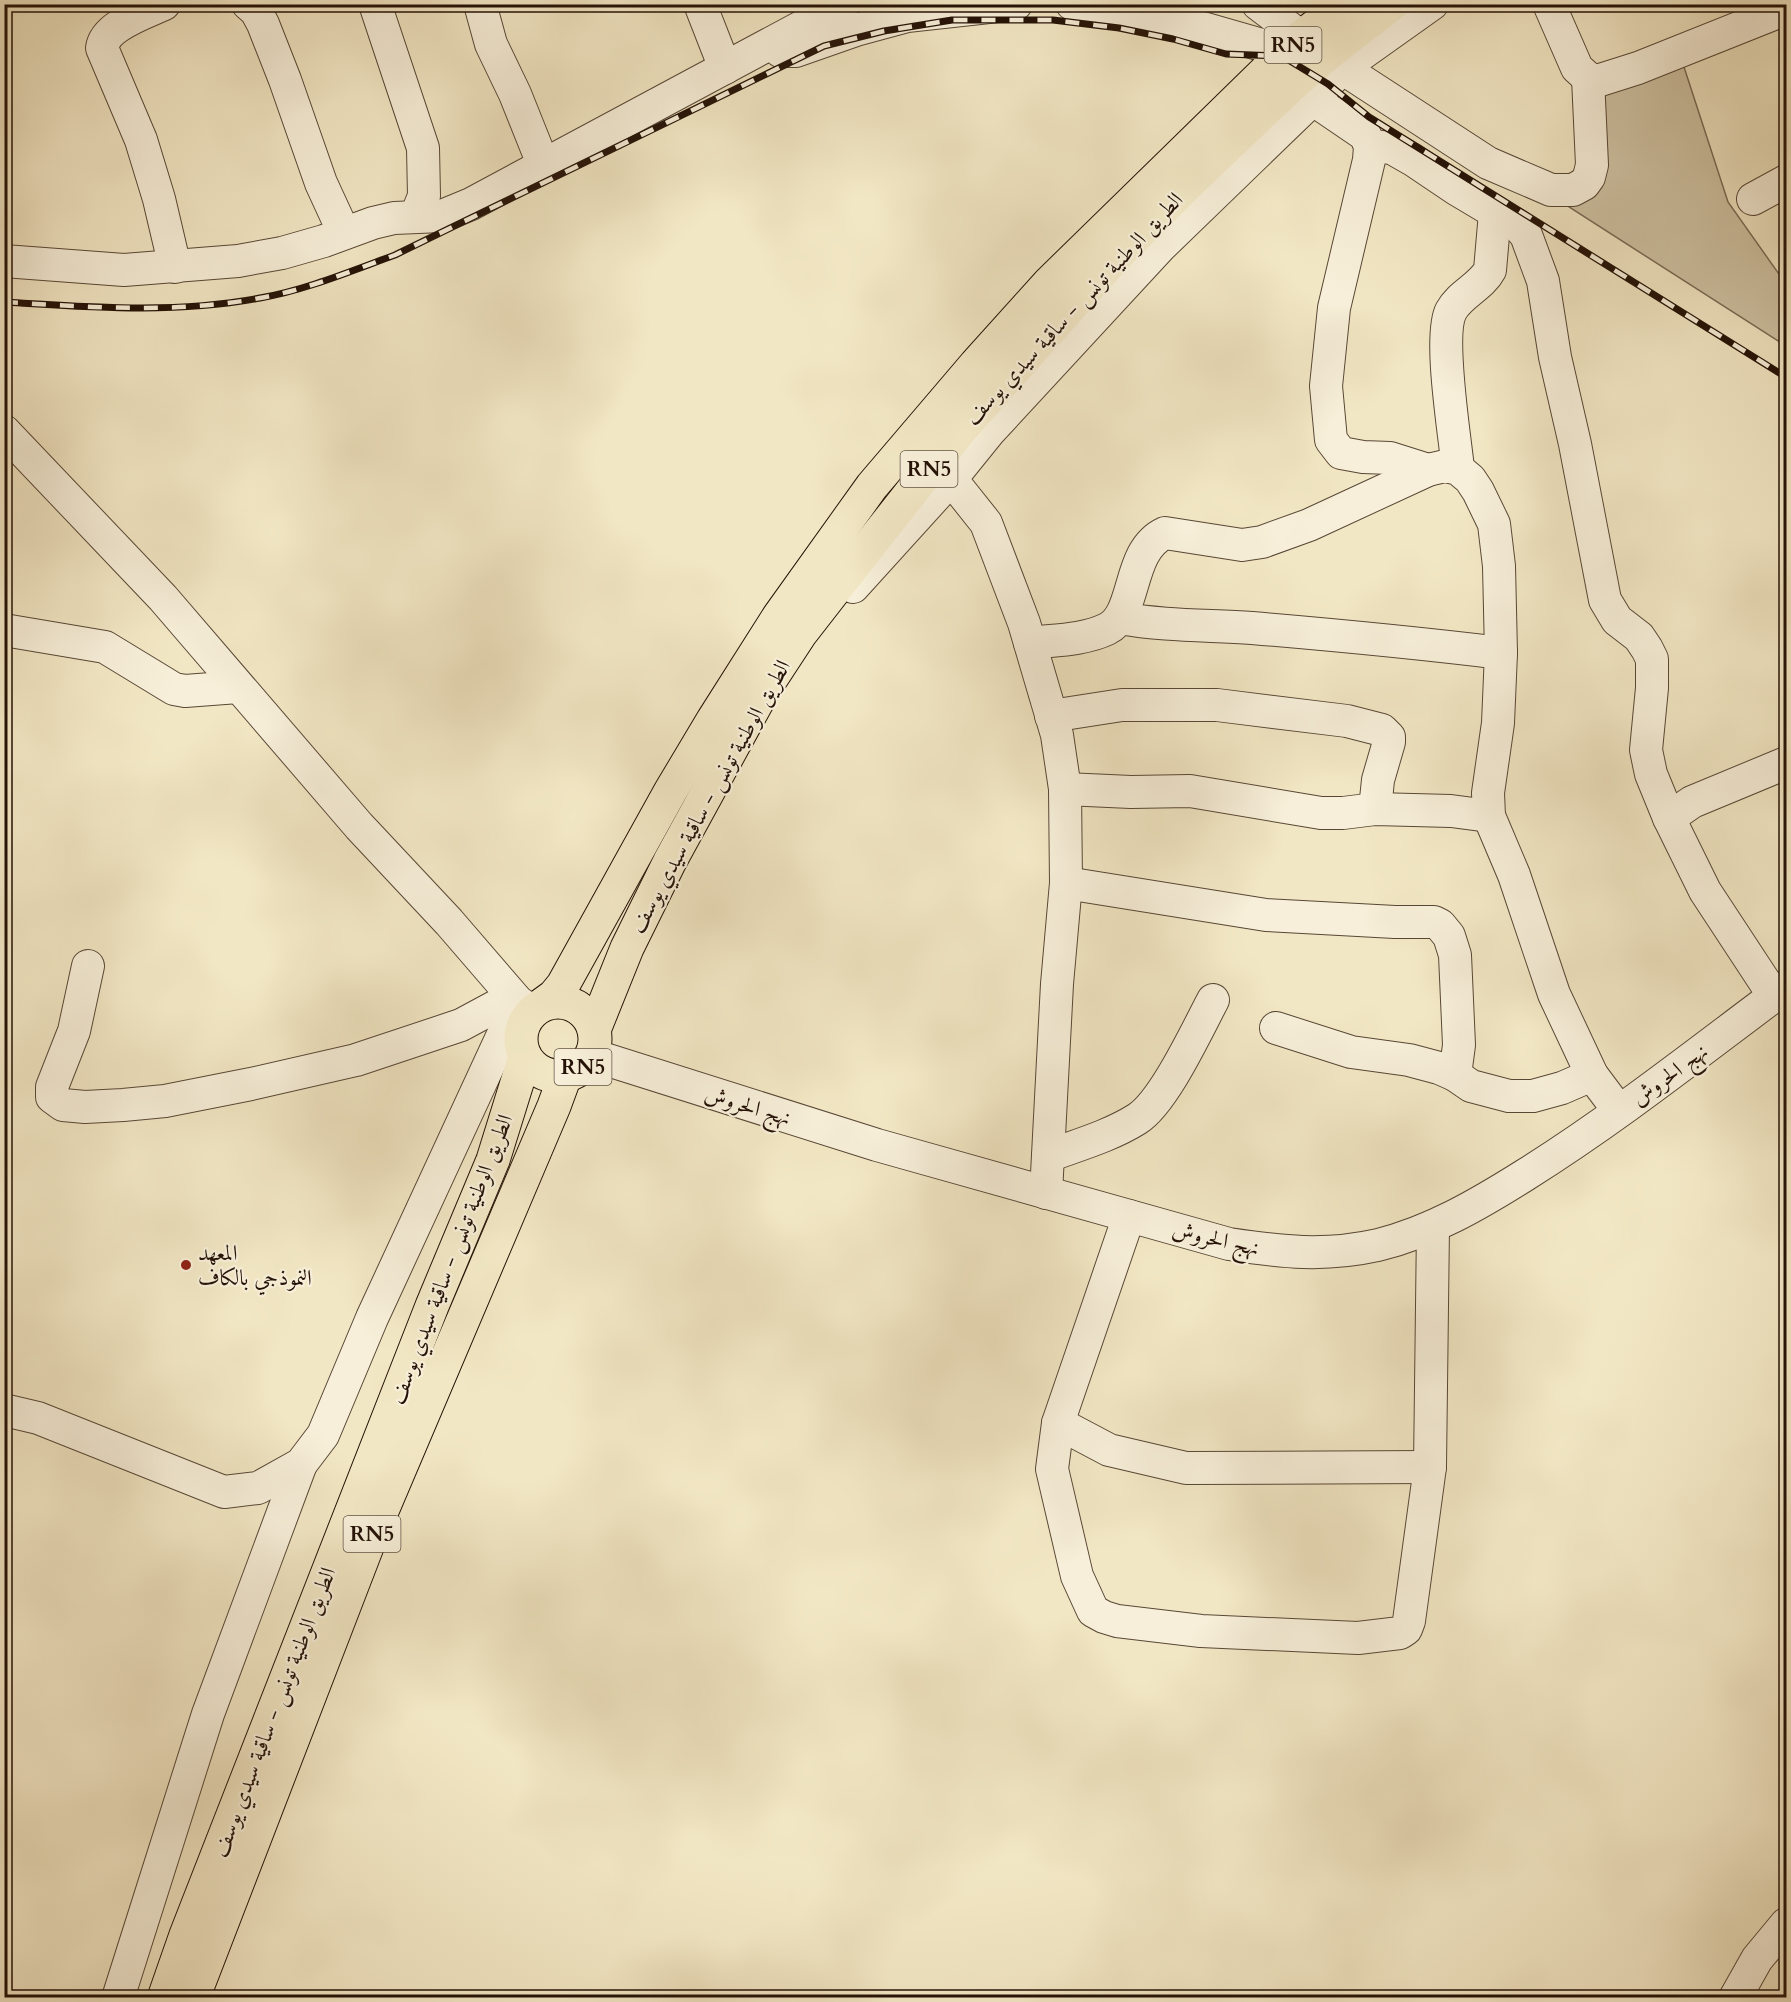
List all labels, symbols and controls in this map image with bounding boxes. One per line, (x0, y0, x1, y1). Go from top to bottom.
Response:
road number: RN5 (1264, 27, 1322, 63)
street label: الطريق الوطنية تونس - ساقية سيدي يوسف (958, 186, 1191, 433)
road number: RN5 (900, 451, 958, 487)
street label: الطريق الوطنية تونس - ساقية سيدي يوسف (622, 654, 800, 940)
street label: نهج الحروش (1625, 1037, 1717, 1116)
road number: RN5 (554, 1049, 612, 1085)
street label: نهج الحروش (700, 1079, 794, 1137)
street label: الطريق الوطنية تونس - ساقية سيدي يوسف (382, 1110, 522, 1409)
street label: نهج الحروش (1168, 1214, 1262, 1267)
place label: المعهد النموذجي بالكاف (198, 1238, 312, 1296)
marker: المعهد النموذجي بالكاف (179, 1258, 193, 1272)
road number: RN5 (344, 1516, 400, 1552)
street label: الطريق الوطنية تونس - ساقية سيدي يوسف (205, 1563, 345, 1862)

